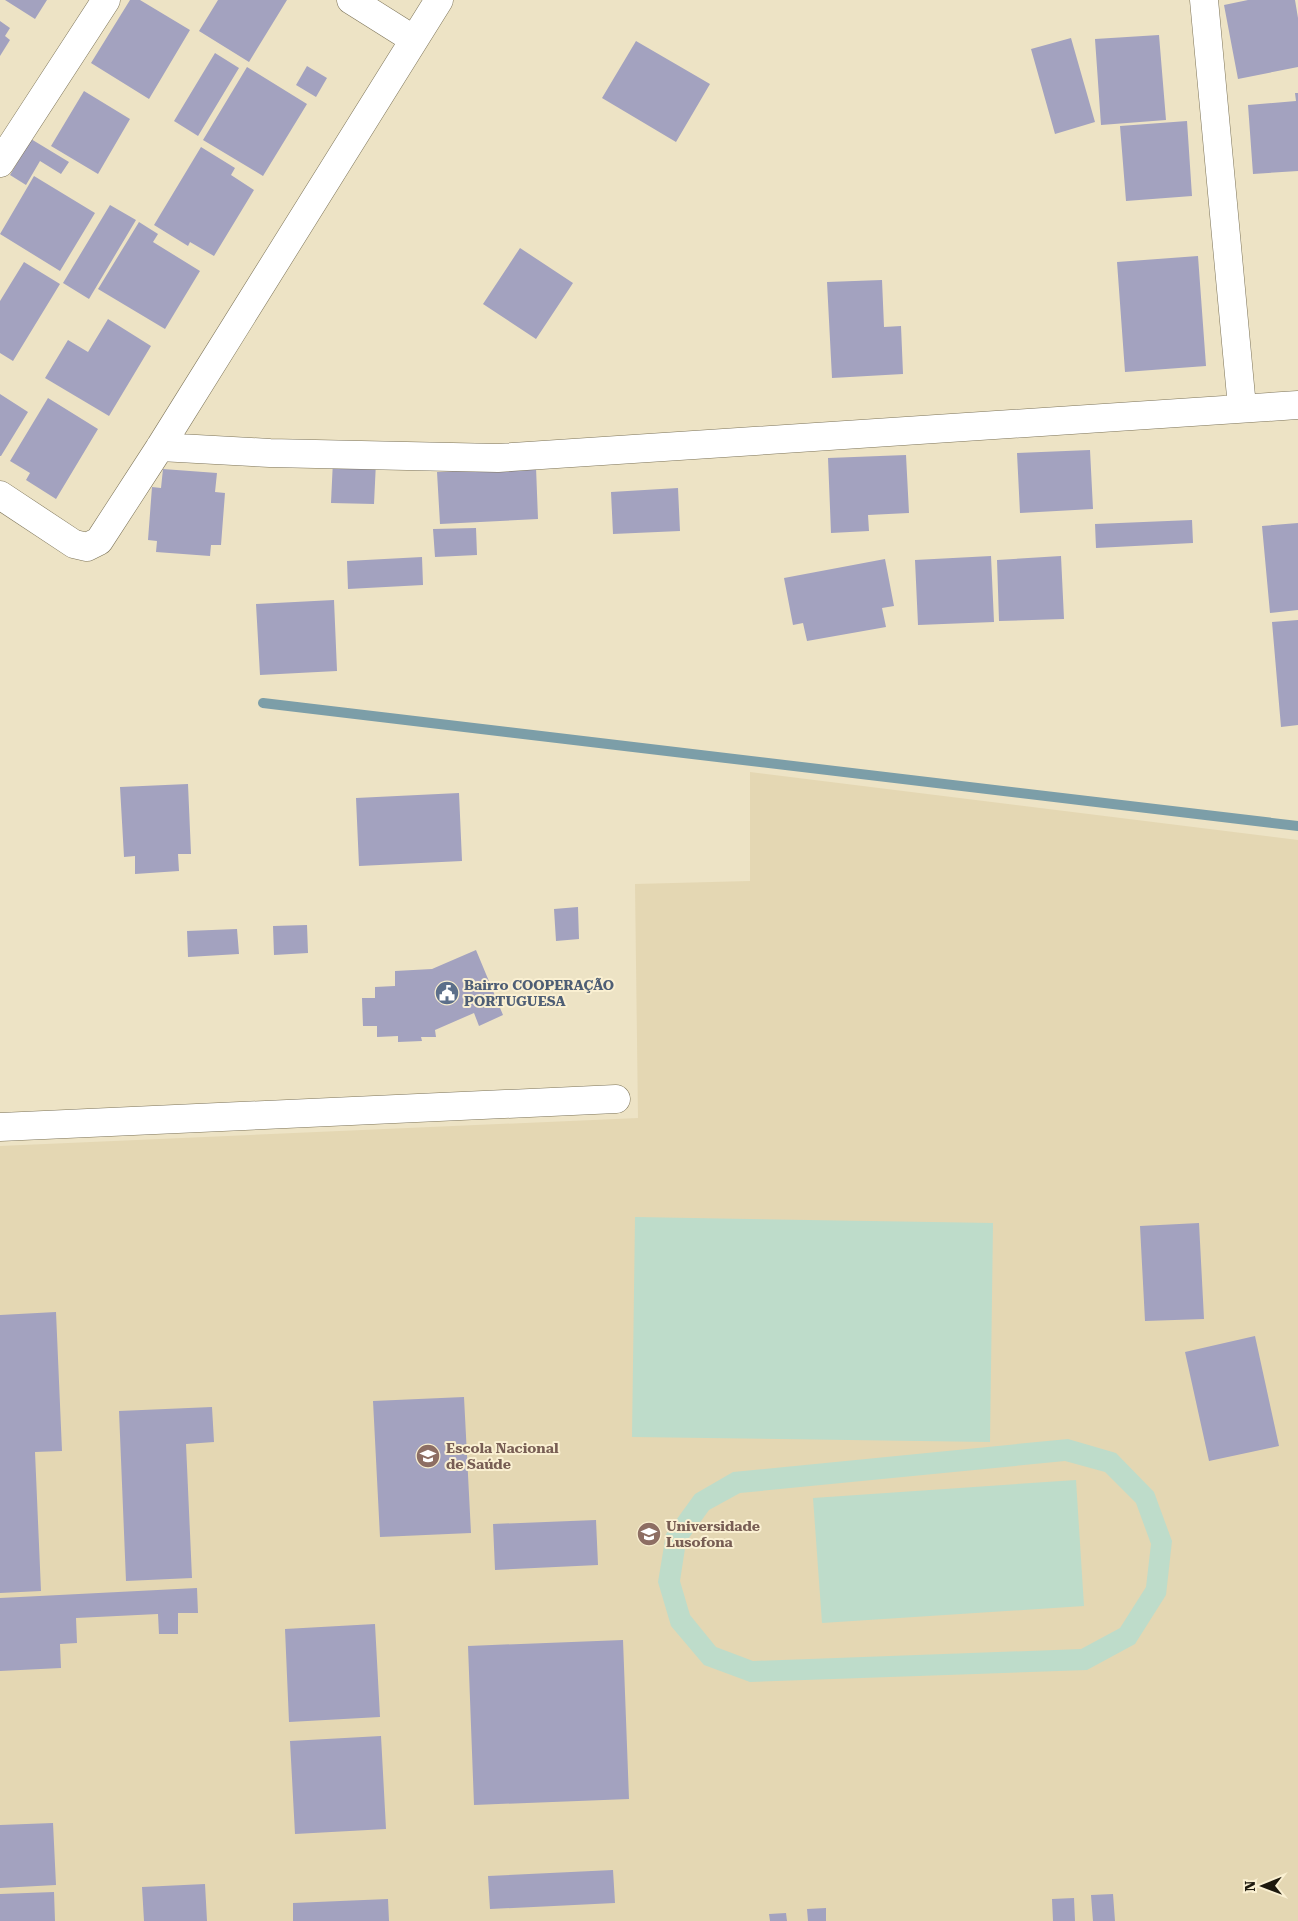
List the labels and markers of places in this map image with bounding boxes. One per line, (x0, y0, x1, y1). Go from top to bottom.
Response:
place label: Bairro COOPERAÇÃO PORTUGUESA (464, 977, 614, 1009)
public building icon: Bairro COOPERAÇÃO PORTUGUESA (434, 980, 460, 1006)
place label: Escola Nacional de Saúde (446, 1440, 559, 1472)
school or university icon: Escola Nacional de Saúde (415, 1443, 441, 1469)
place label: Universidade Lusofona (666, 1518, 760, 1550)
school or university icon: Universidade Lusofona (636, 1521, 662, 1547)

